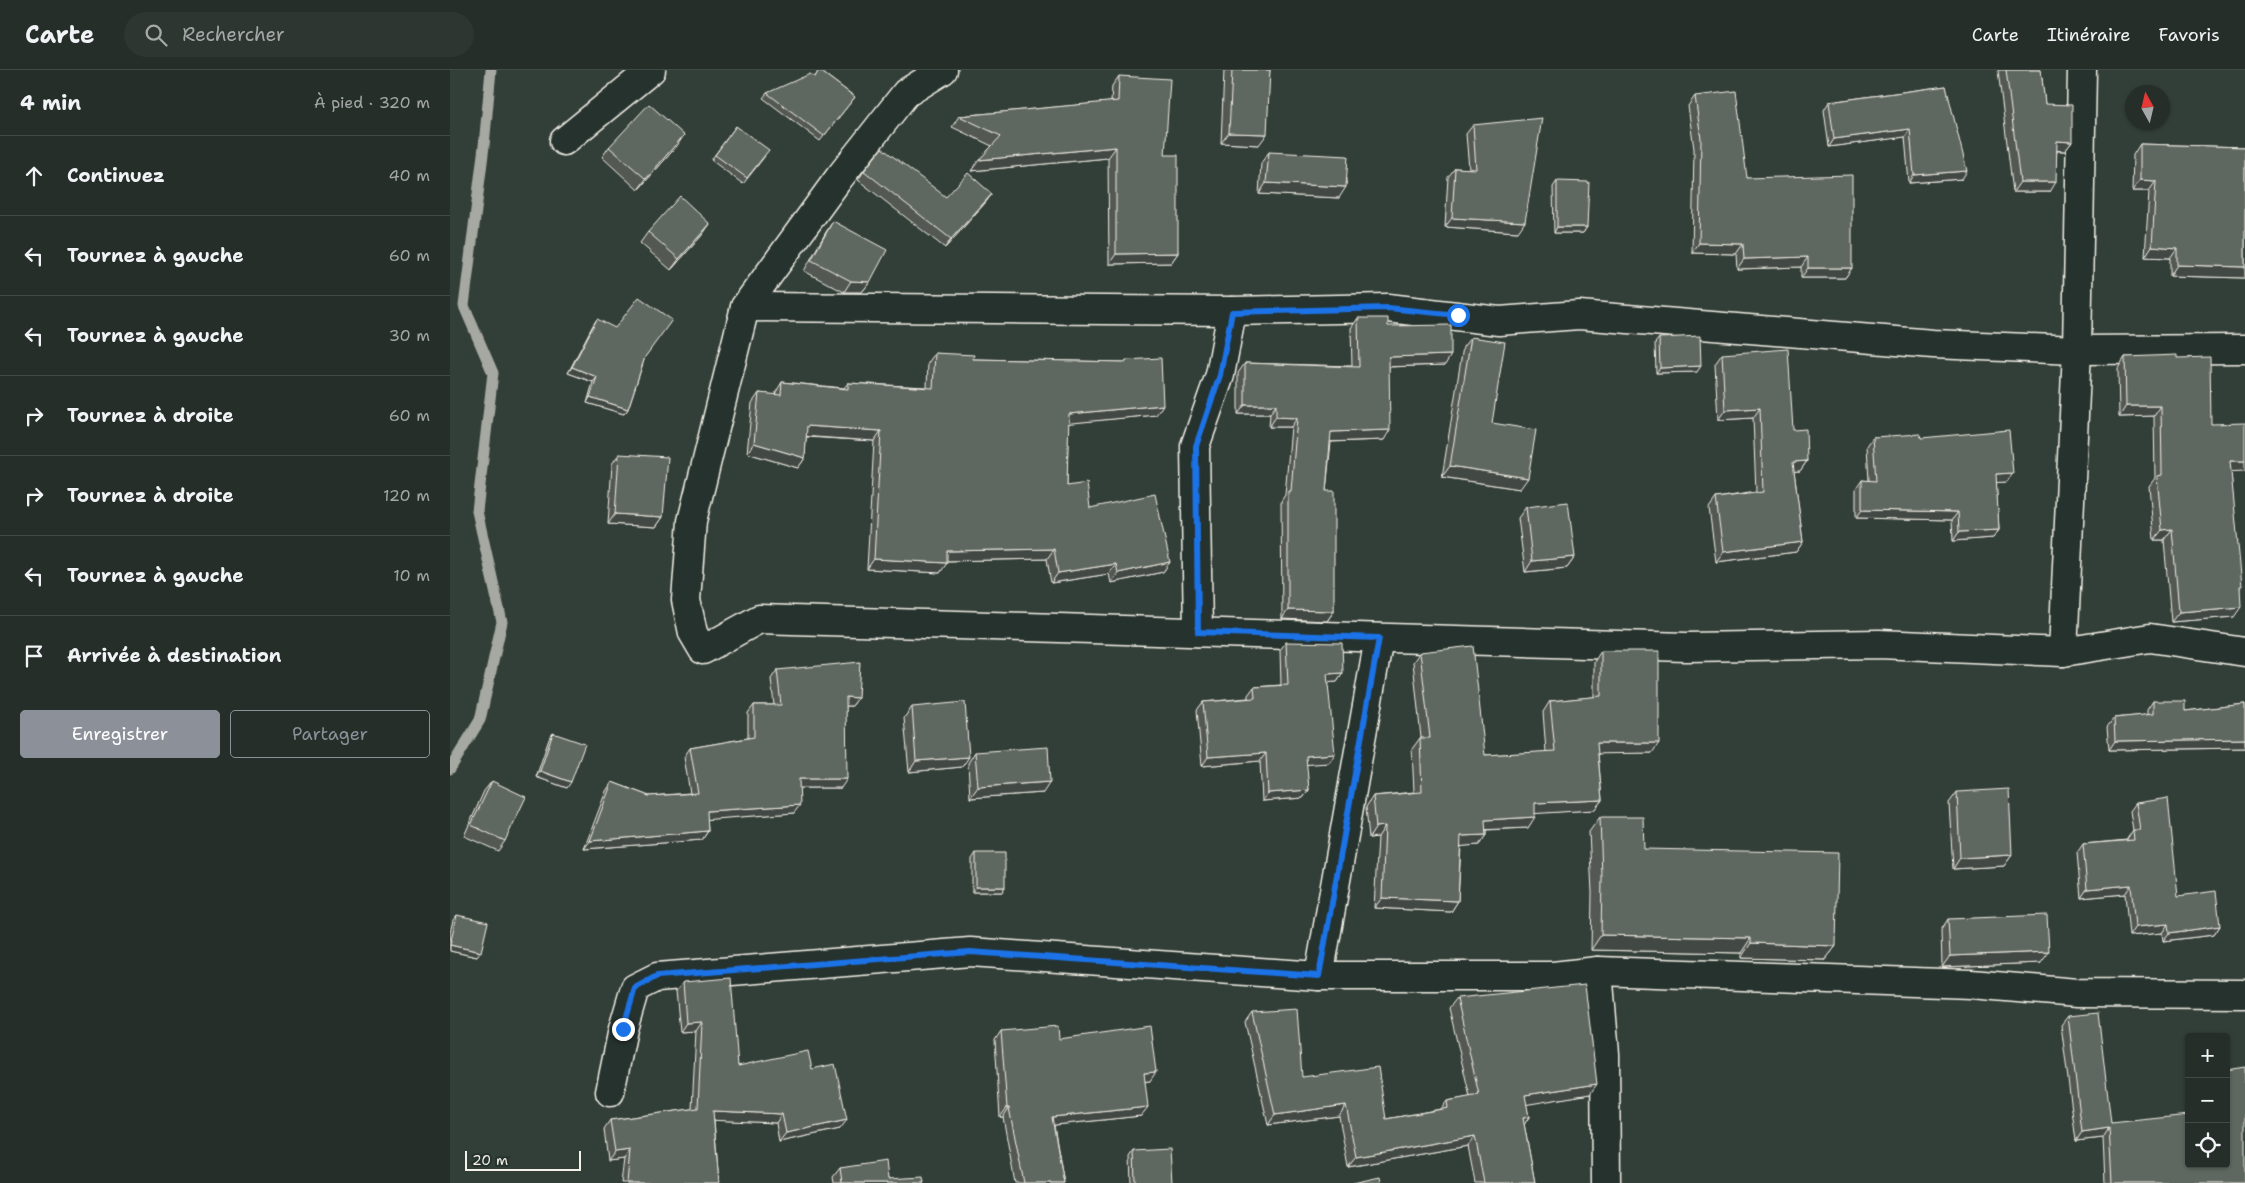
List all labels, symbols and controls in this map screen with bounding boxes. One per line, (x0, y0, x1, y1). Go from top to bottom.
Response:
search box (124, 12, 474, 57)
text: Carte (25, 19, 94, 51)
icon: search (142, 21, 170, 49)
text: Rechercher (182, 22, 285, 47)
text: Carte (1972, 23, 2019, 47)
text: Itinéraire (2047, 23, 2131, 47)
text: Favoris (2159, 23, 2220, 47)
north arrow (2125, 85, 2170, 130)
text: 4 min (20, 89, 81, 117)
text: À pied · 320 m (314, 92, 430, 113)
icon: ahead (20, 162, 48, 190)
text: Continuez (67, 163, 165, 188)
text: 40 m (388, 165, 430, 186)
icon: left (20, 242, 48, 270)
text: Tournez à gauche (67, 243, 244, 268)
text: 60 m (389, 245, 430, 266)
route start (1447, 304, 1470, 327)
icon: left (20, 322, 48, 350)
text: Tournez à gauche (67, 323, 244, 348)
text: 30 m (389, 325, 430, 346)
icon: right (20, 402, 48, 430)
text: Tournez à droite (67, 403, 234, 428)
text: 60 m (389, 405, 430, 426)
icon: right (20, 482, 48, 510)
text: Tournez à droite (67, 483, 234, 508)
text: 120 m (383, 485, 430, 506)
icon: left (20, 562, 48, 590)
text: Tournez à gauche (67, 563, 244, 588)
text: 10 m (393, 565, 430, 586)
icon: arrive (20, 642, 48, 670)
text: Arrivée à destination (67, 643, 281, 668)
button: Enregistrer (20, 710, 220, 758)
button: Partager (230, 710, 430, 758)
route end (612, 1018, 635, 1041)
map controls (2185, 1033, 2230, 1168)
button: + (2185, 1033, 2230, 1078)
button: − (2185, 1078, 2230, 1123)
button: locate (2185, 1123, 2230, 1168)
scale bar (465, 1148, 581, 1171)
text: 20 m (472, 1151, 508, 1169)

